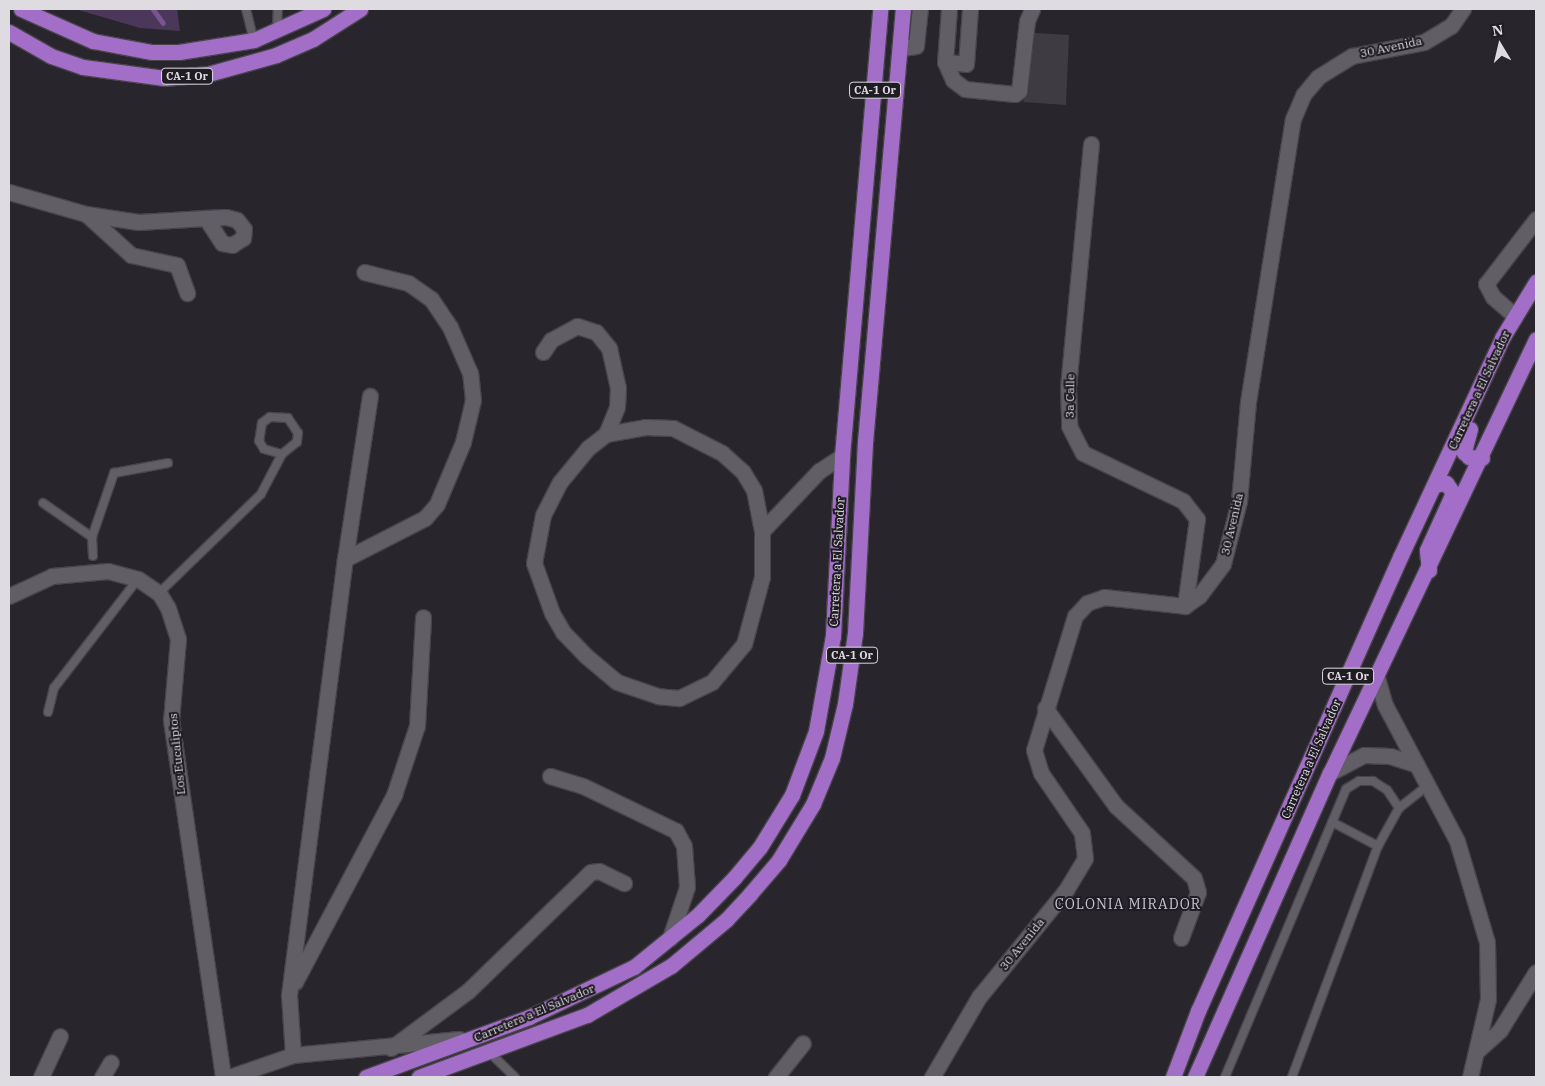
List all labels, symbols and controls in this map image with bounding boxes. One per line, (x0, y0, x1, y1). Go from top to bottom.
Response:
north arrow (1475, 20, 1525, 70)
text: N (1491, 20, 1505, 40)
street label: 30 Avenida (1359, 33, 1423, 61)
road number: CA-1 Or (161, 68, 213, 84)
road number: CA-1 Or (849, 82, 901, 98)
street label: Carretera a El Salvador (1445, 328, 1513, 452)
street label: 3a Calle (1062, 374, 1078, 418)
street label: 30 Avenida (1218, 492, 1246, 556)
street label: Carretera a El Salvador (826, 497, 848, 627)
road number: CA-1 Or (826, 646, 878, 664)
road number: CA-1 Or (1322, 668, 1374, 684)
street label: Carretera a El Salvador (1278, 697, 1344, 821)
street label: Los Eucaliptos (166, 712, 188, 796)
district label: COLONIA MIRADOR (1053, 896, 1203, 912)
street label: 30 Avenida (997, 915, 1047, 973)
street label: Carretera a El Salvador (472, 981, 596, 1045)

